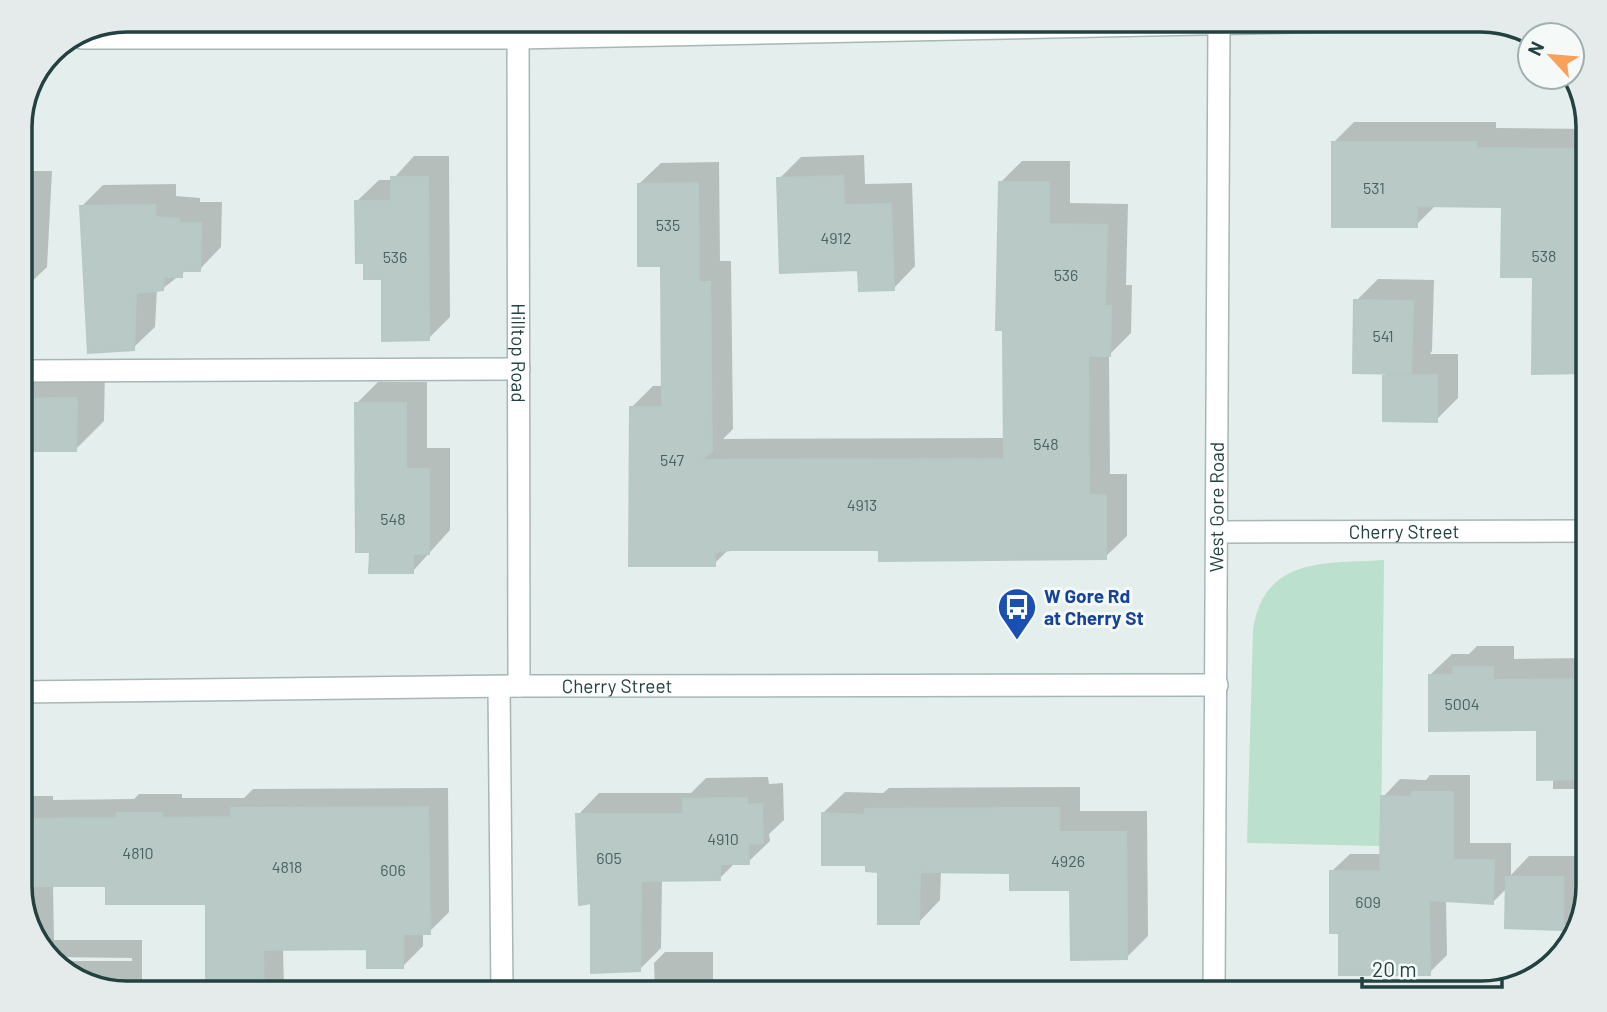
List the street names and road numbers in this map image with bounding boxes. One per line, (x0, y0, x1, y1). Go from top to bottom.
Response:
street label: Hilltop Road (507, 303, 531, 403)
street label: West Gore Road (1204, 442, 1228, 572)
street label: Cherry Street (1349, 519, 1459, 543)
street label: Cherry Street (562, 674, 672, 697)

